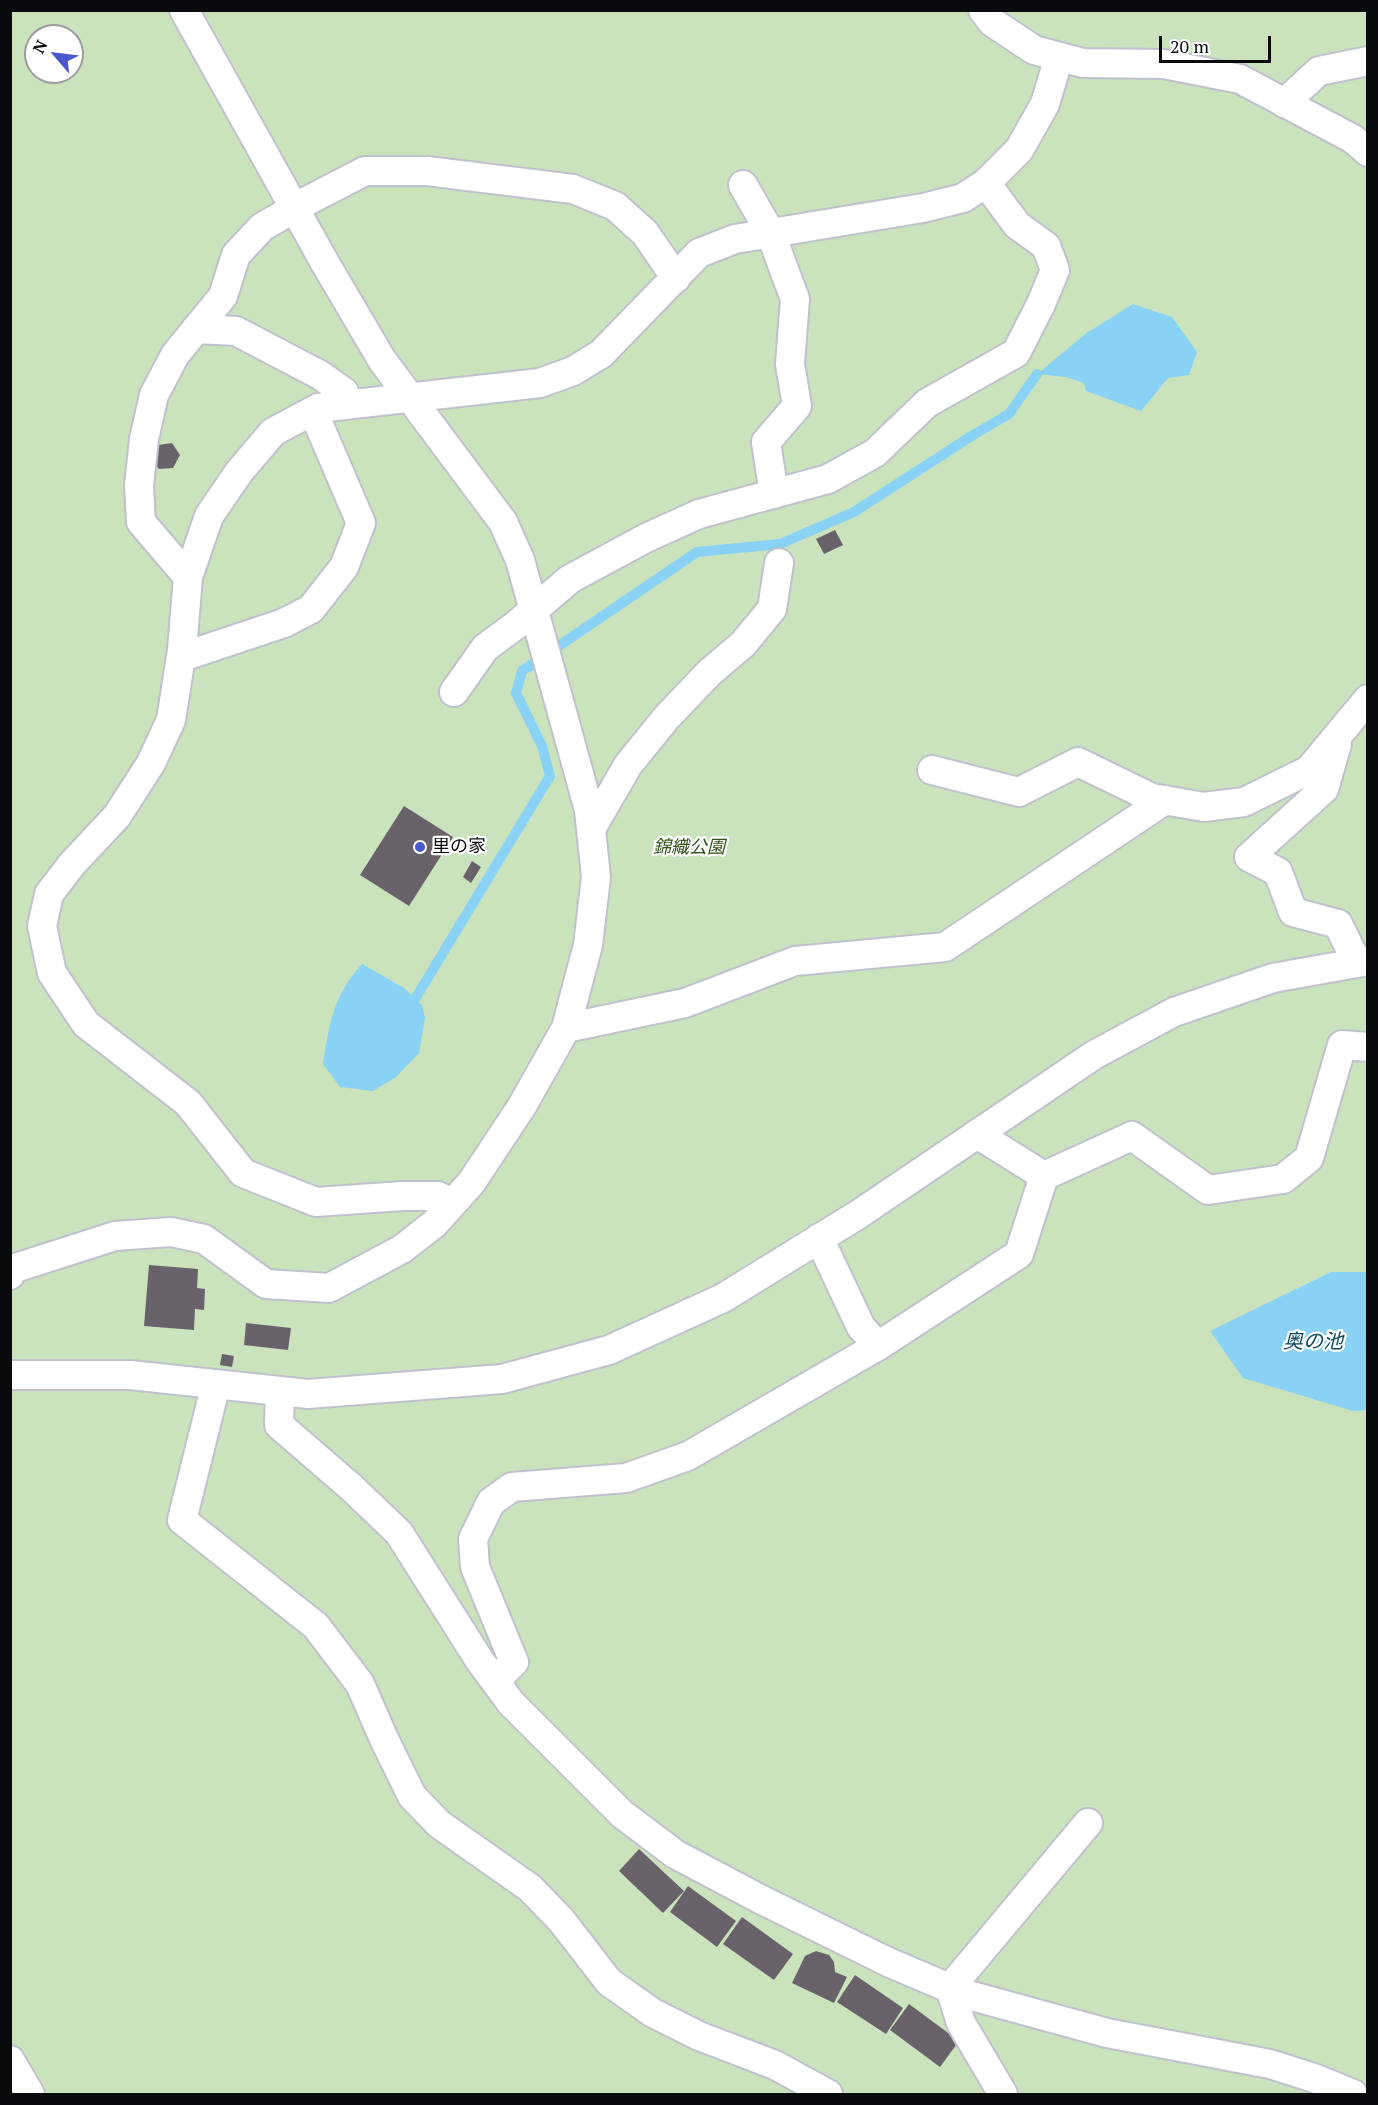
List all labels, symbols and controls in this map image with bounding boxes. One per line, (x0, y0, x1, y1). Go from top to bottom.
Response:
north arrow (24, 24, 84, 84)
scale bar (1162, 24, 1274, 62)
text: 20 m (1170, 34, 1209, 58)
text: N (27, 36, 52, 57)
place label: 里の家 (432, 836, 486, 858)
park label: 錦織公園 (653, 837, 725, 859)
marker: 里の家 (413, 840, 427, 854)
water label: 奥の池 (1283, 1330, 1343, 1354)

